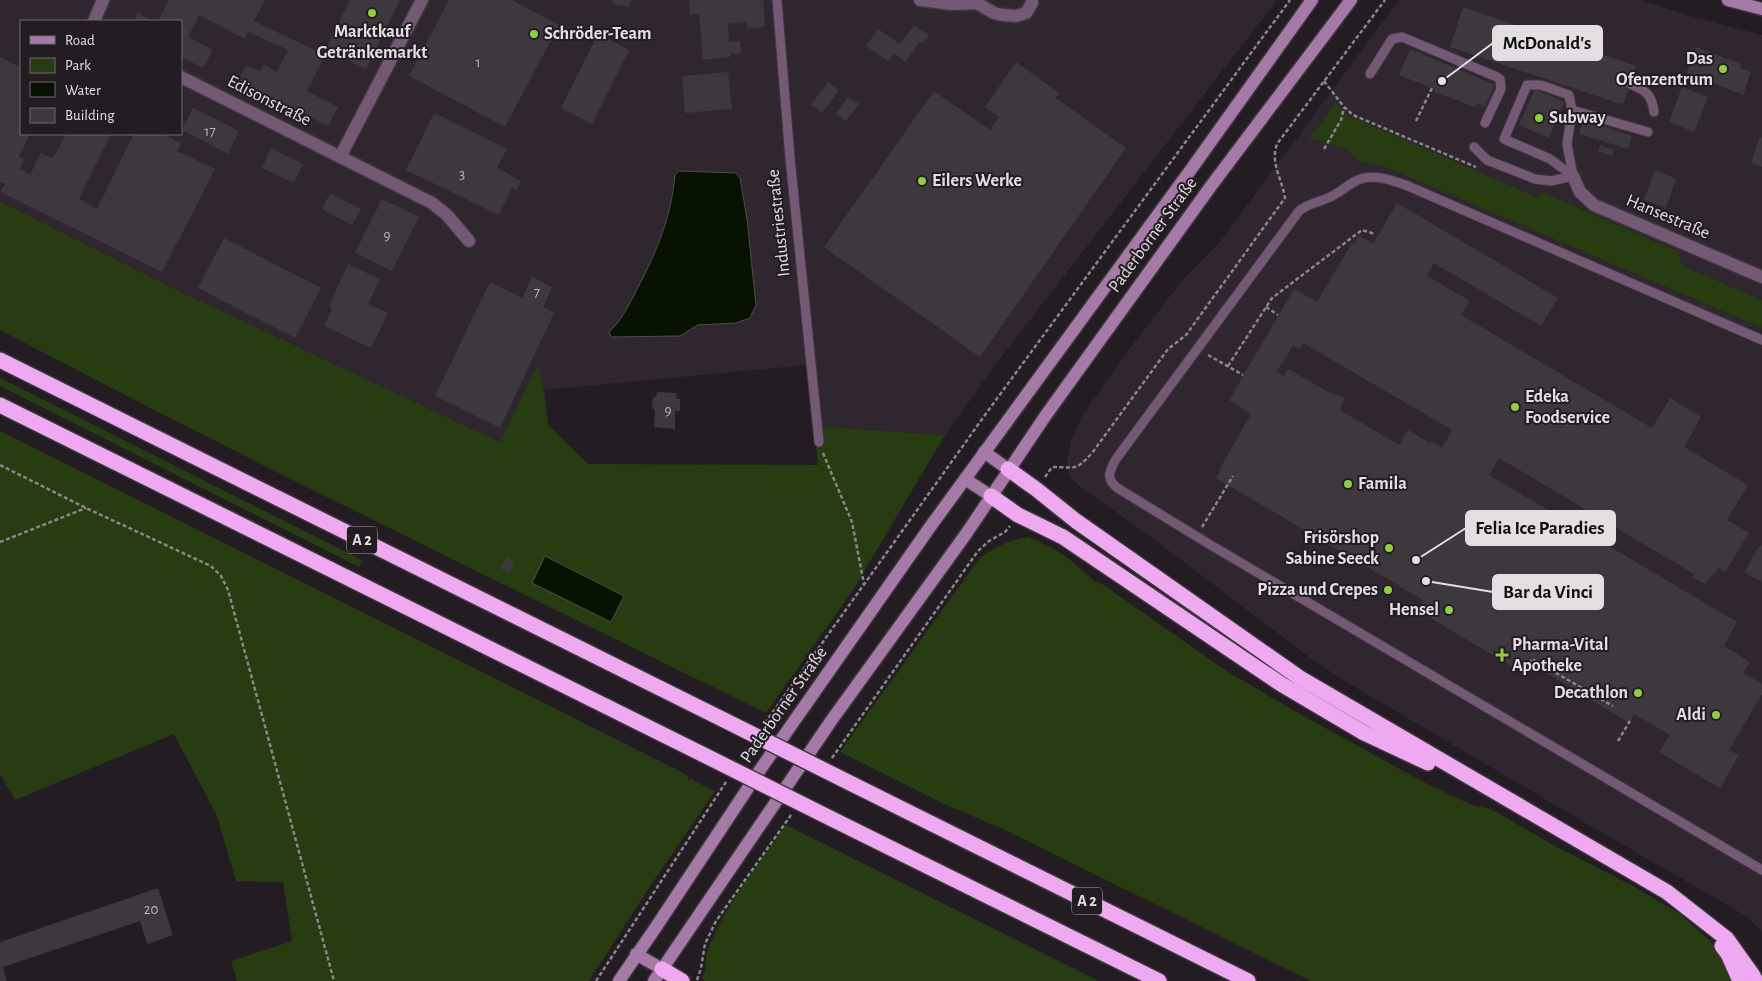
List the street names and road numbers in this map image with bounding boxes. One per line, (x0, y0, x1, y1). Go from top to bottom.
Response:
street label: Edisonstraße (224, 72, 314, 130)
street label: Industriestraße (764, 168, 794, 278)
street label: Paderborner Straße (1105, 174, 1201, 296)
street label: Hansestraße (1624, 191, 1712, 243)
road number: A 2 (347, 526, 377, 554)
street label: Paderborner Straße (737, 644, 831, 766)
road number: A 2 (1072, 888, 1102, 914)

